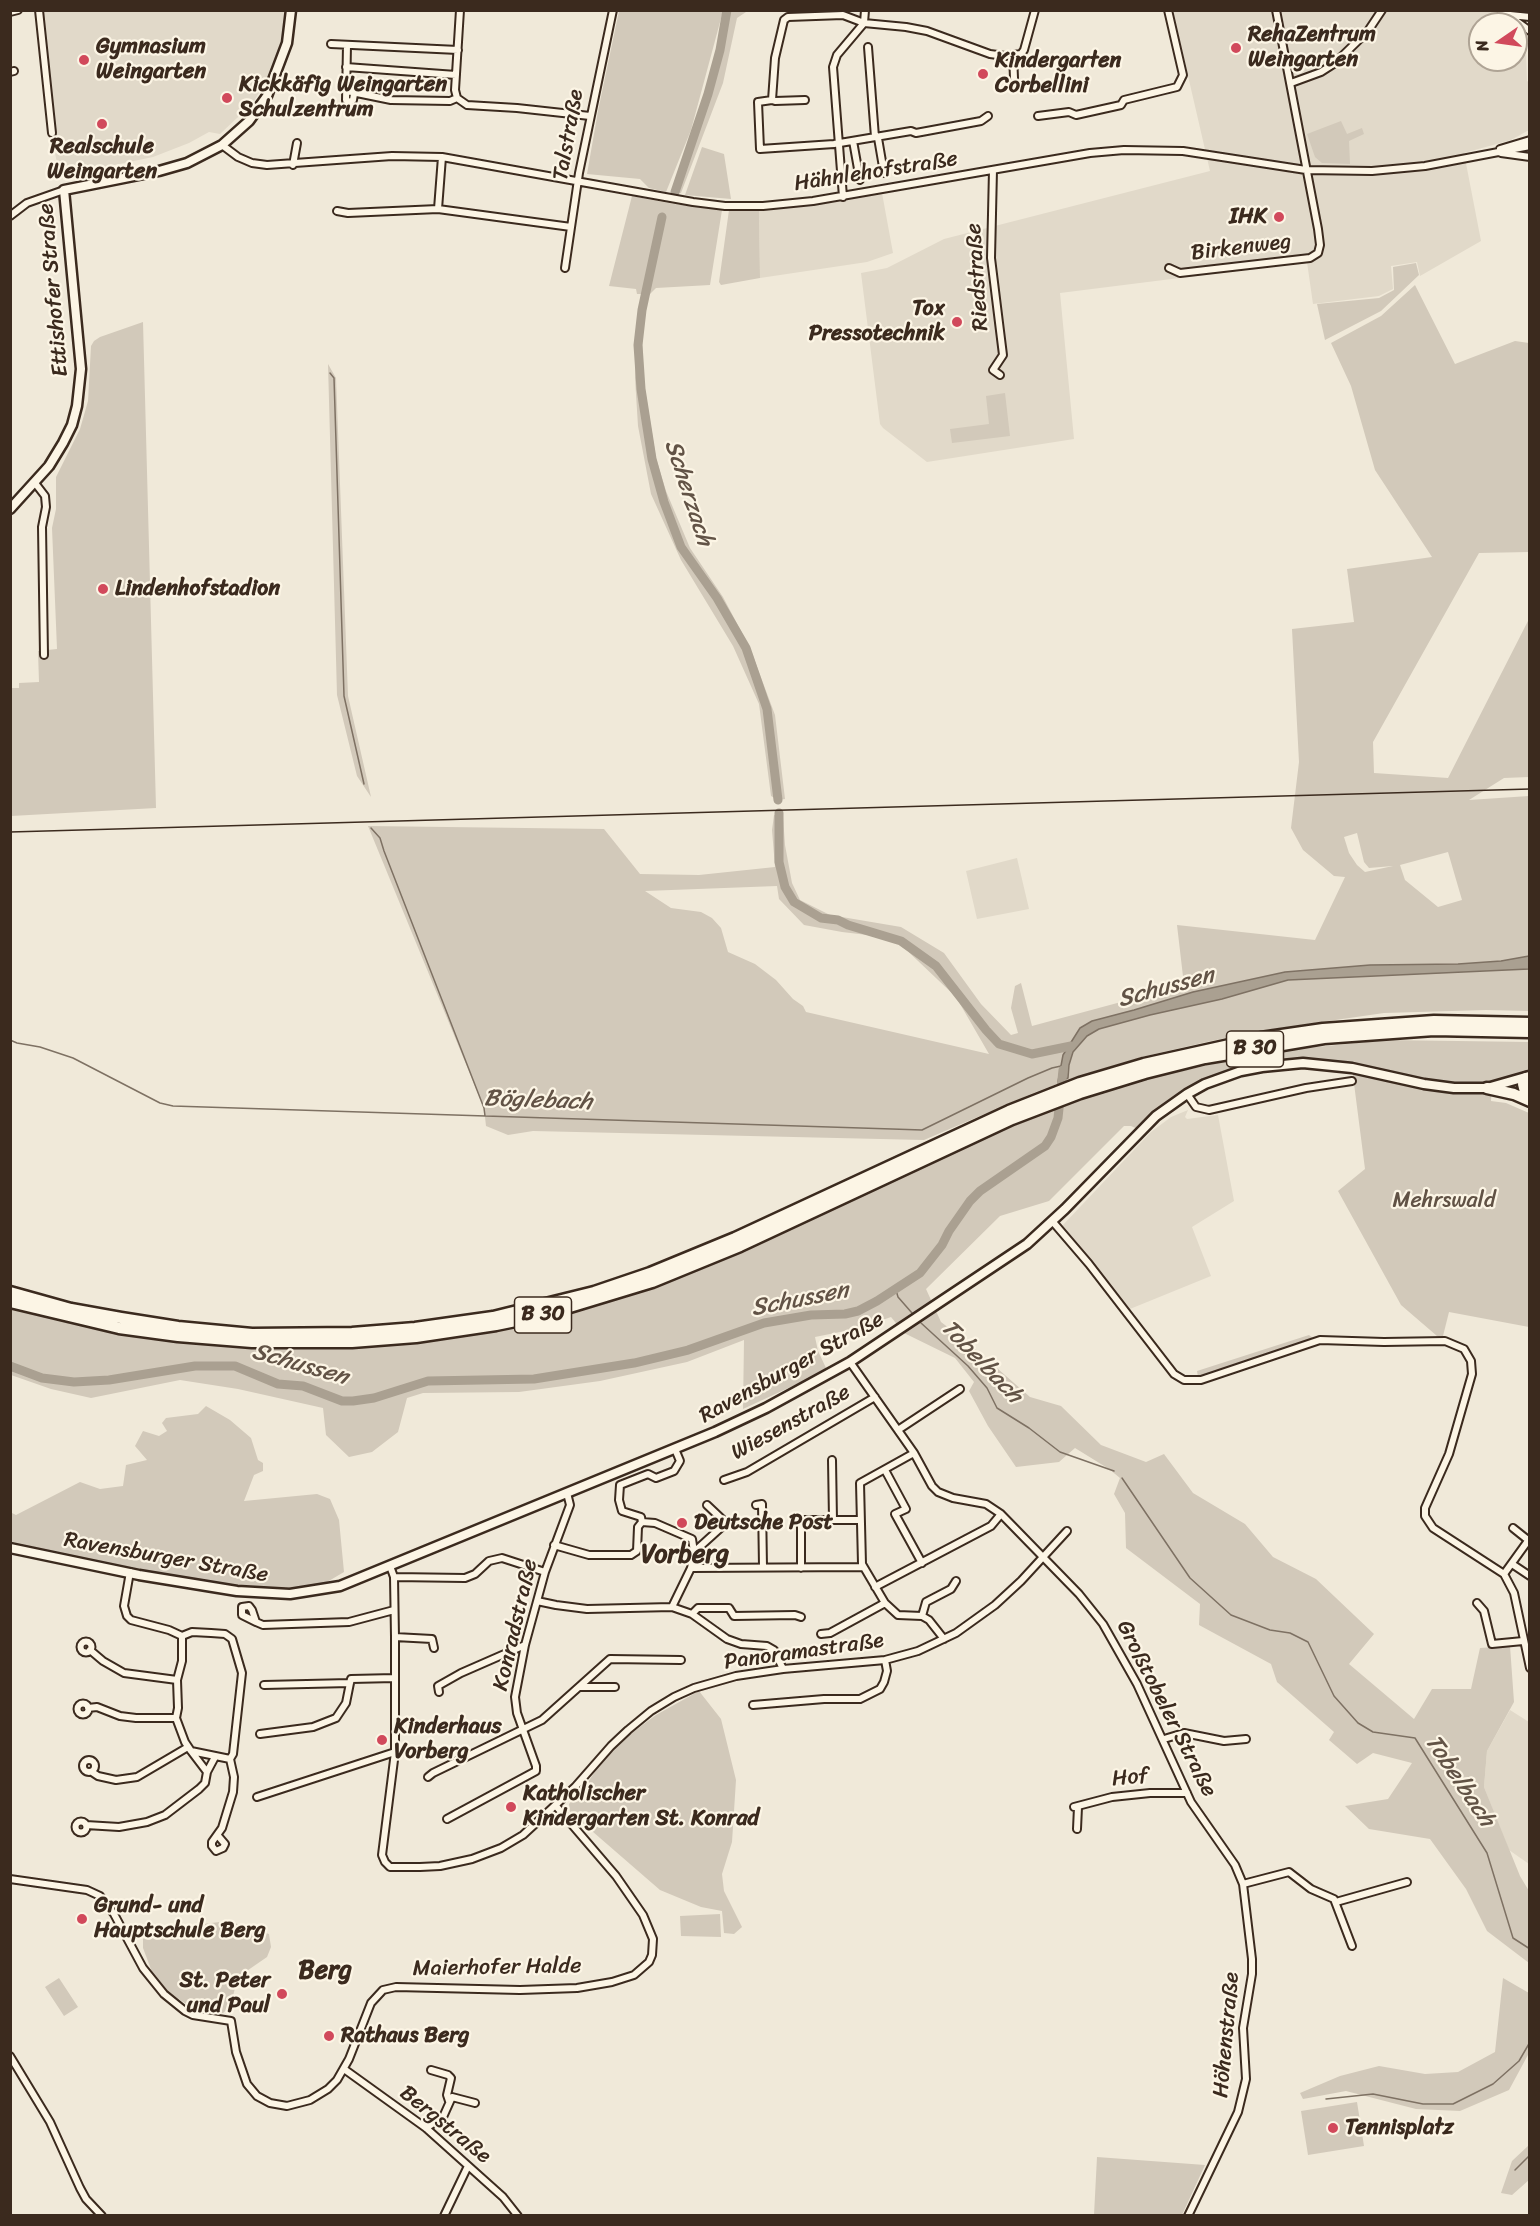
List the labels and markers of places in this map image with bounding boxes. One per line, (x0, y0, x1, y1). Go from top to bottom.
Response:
place label: RehaZentrum Weingarten (1248, 22, 1376, 74)
place label: Gymnasium Weingarten (96, 34, 206, 86)
marker: RehaZentrum Weingarten (1229, 41, 1243, 55)
place label: Kindergarten Corbellini (995, 48, 1121, 100)
marker: Gymnasium Weingarten (77, 53, 91, 67)
marker: Kindergarten Corbellini (976, 67, 990, 81)
place label: Kickkäfig Weingarten Schulzentrum (239, 72, 447, 124)
marker: Kickkäfig Weingarten Schulzentrum (220, 91, 234, 105)
marker: Realschule Weingarten (95, 117, 109, 131)
place label: Realschule Weingarten (47, 134, 157, 186)
place label: IHK (1229, 204, 1267, 230)
marker: IHK (1272, 210, 1286, 224)
place label: Tox Pressotechnik (809, 296, 945, 348)
marker: Tox Pressotechnik (950, 315, 964, 329)
place label: Lindenhofstadion (115, 576, 280, 602)
marker: Lindenhofstadion (96, 582, 110, 596)
place label: Deutsche Post (694, 1510, 833, 1536)
marker: Deutsche Post (675, 1516, 689, 1530)
place label: Kinderhaus Vorberg (394, 1714, 502, 1766)
marker: Kinderhaus Vorberg (375, 1733, 389, 1747)
place label: Katholischer Kindergarten St. Konrad (523, 1781, 759, 1832)
marker: Katholischer Kindergarten St. Konrad (504, 1800, 518, 1814)
place label: Grund- und Hauptschule Berg (94, 1893, 266, 1945)
marker: Grund- und Hauptschule Berg (75, 1912, 89, 1926)
place label: St. Peter und Paul (180, 1968, 270, 2020)
marker: St. Peter und Paul (275, 1987, 289, 2001)
place label: Rathaus Berg (341, 2023, 469, 2049)
marker: Rathaus Berg (322, 2029, 336, 2043)
place label: Tennisplatz (1345, 2115, 1454, 2141)
marker: Tennisplatz (1326, 2121, 1340, 2135)

